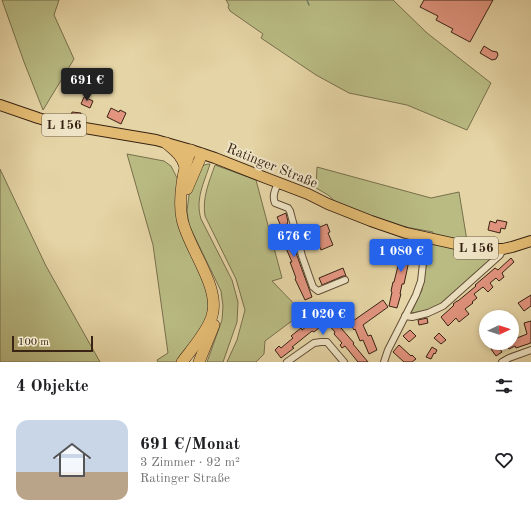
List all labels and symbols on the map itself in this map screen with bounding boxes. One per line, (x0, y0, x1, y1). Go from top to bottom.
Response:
pin: 691 € (59, 68, 115, 102)
road number: L 156 (42, 114, 86, 136)
street label: Ratinger Straße (224, 141, 320, 191)
pin: 676 € (266, 224, 322, 258)
road number: L 156 (454, 237, 498, 259)
pin: 1 080 € (364, 239, 438, 273)
pin: 1 020 € (286, 302, 360, 336)
north arrow (479, 310, 519, 350)
scale bar (12, 334, 93, 353)

